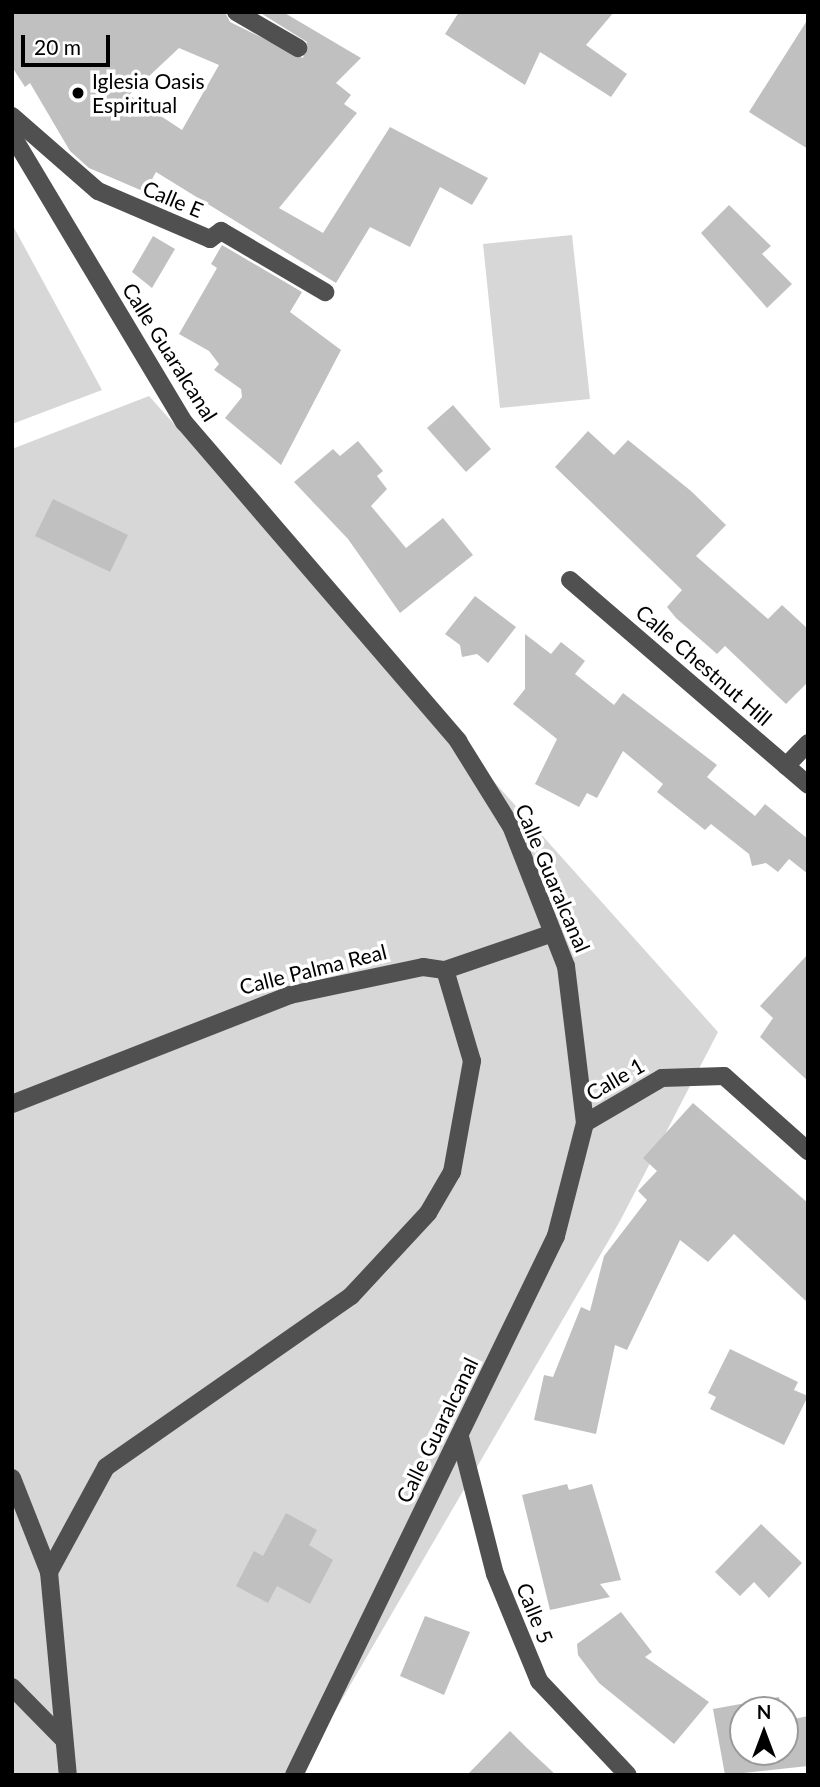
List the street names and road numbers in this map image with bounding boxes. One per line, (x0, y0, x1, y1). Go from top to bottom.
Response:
street label: Calle E (139, 175, 207, 223)
street label: Calle Guaralcanal (117, 278, 223, 426)
street label: Calle Chestnut Hill (631, 599, 777, 731)
street label: Calle Guaralcanal (510, 800, 596, 956)
street label: Calle Palma Real (237, 939, 389, 999)
street label: Calle 1 (581, 1052, 649, 1106)
street label: Calle Guaralcanal (391, 1353, 483, 1507)
street label: Calle 5 (512, 1579, 558, 1647)

